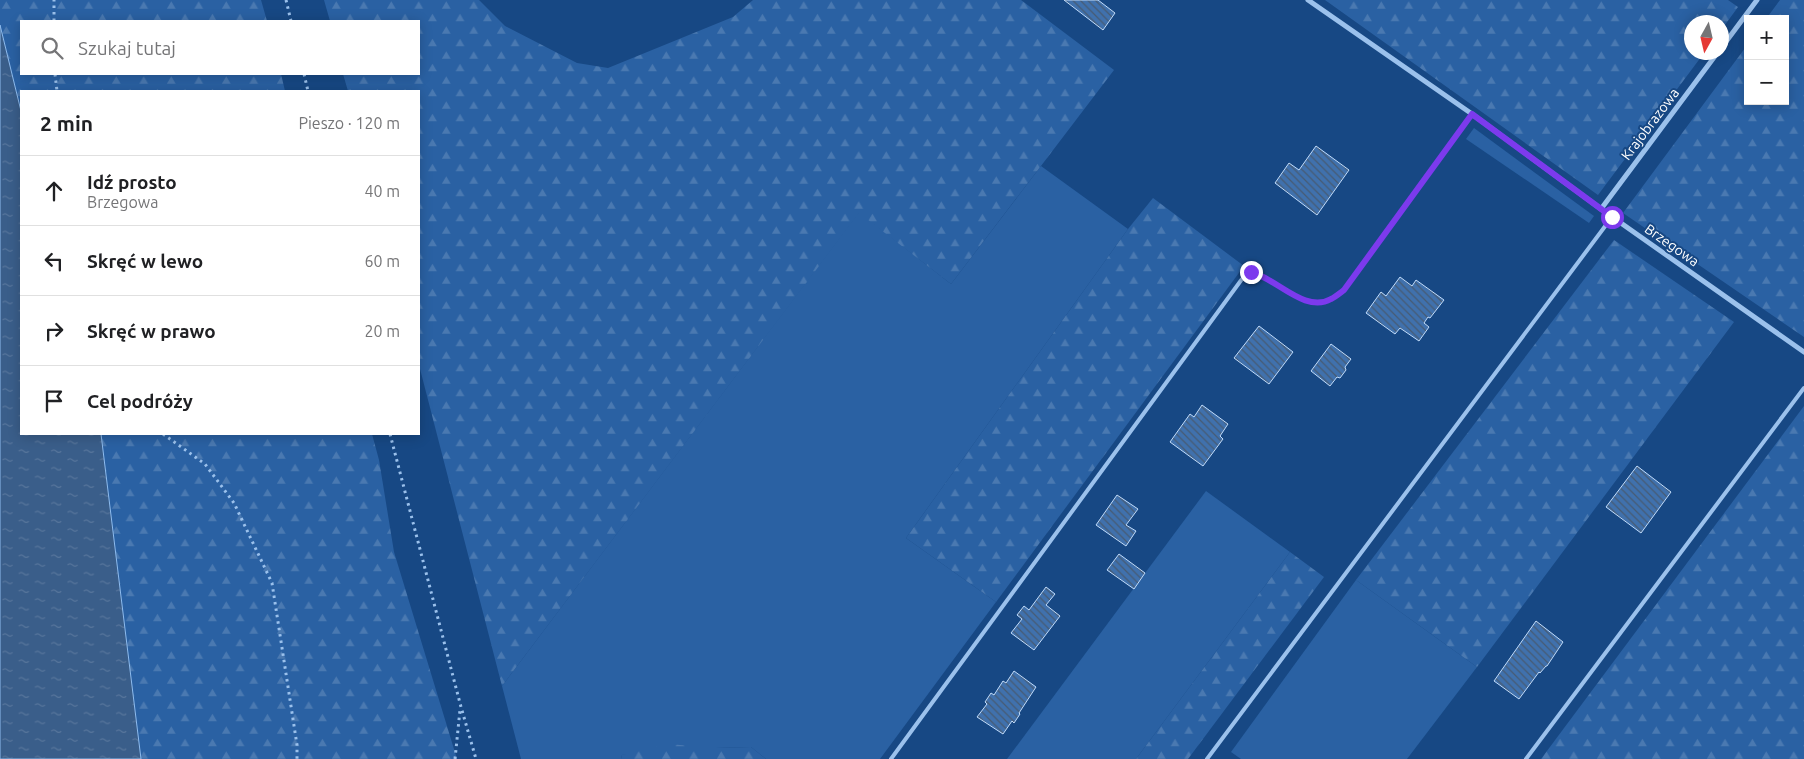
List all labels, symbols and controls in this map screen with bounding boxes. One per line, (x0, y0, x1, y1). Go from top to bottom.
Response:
north arrow (1684, 15, 1729, 60)
map controls (1744, 15, 1789, 105)
button: + (1744, 15, 1789, 60)
search box (20, 20, 420, 75)
icon: search (38, 34, 66, 62)
text: Szukaj tutaj (78, 37, 176, 59)
button: − (1744, 60, 1789, 105)
street label: Krajobrazowa (1618, 85, 1682, 163)
text: 2 min (40, 111, 93, 135)
text: Pieszo · 120 m (298, 114, 400, 132)
text: Idź prosto (87, 171, 177, 193)
icon: ahead (40, 177, 68, 205)
text: 40 m (364, 182, 400, 200)
text: Brzegowa (87, 193, 158, 211)
route start (1601, 206, 1624, 229)
street label: Brzegowa (1642, 221, 1702, 269)
icon: left (40, 247, 68, 275)
text: Skręć w lewo (87, 250, 203, 272)
text: 60 m (364, 252, 400, 270)
route end (1240, 261, 1263, 284)
icon: right (40, 317, 68, 345)
text: Skręć w prawo (87, 320, 216, 342)
text: 20 m (364, 322, 400, 340)
icon: arrive (40, 387, 68, 415)
text: Cel podróży (87, 390, 193, 412)

